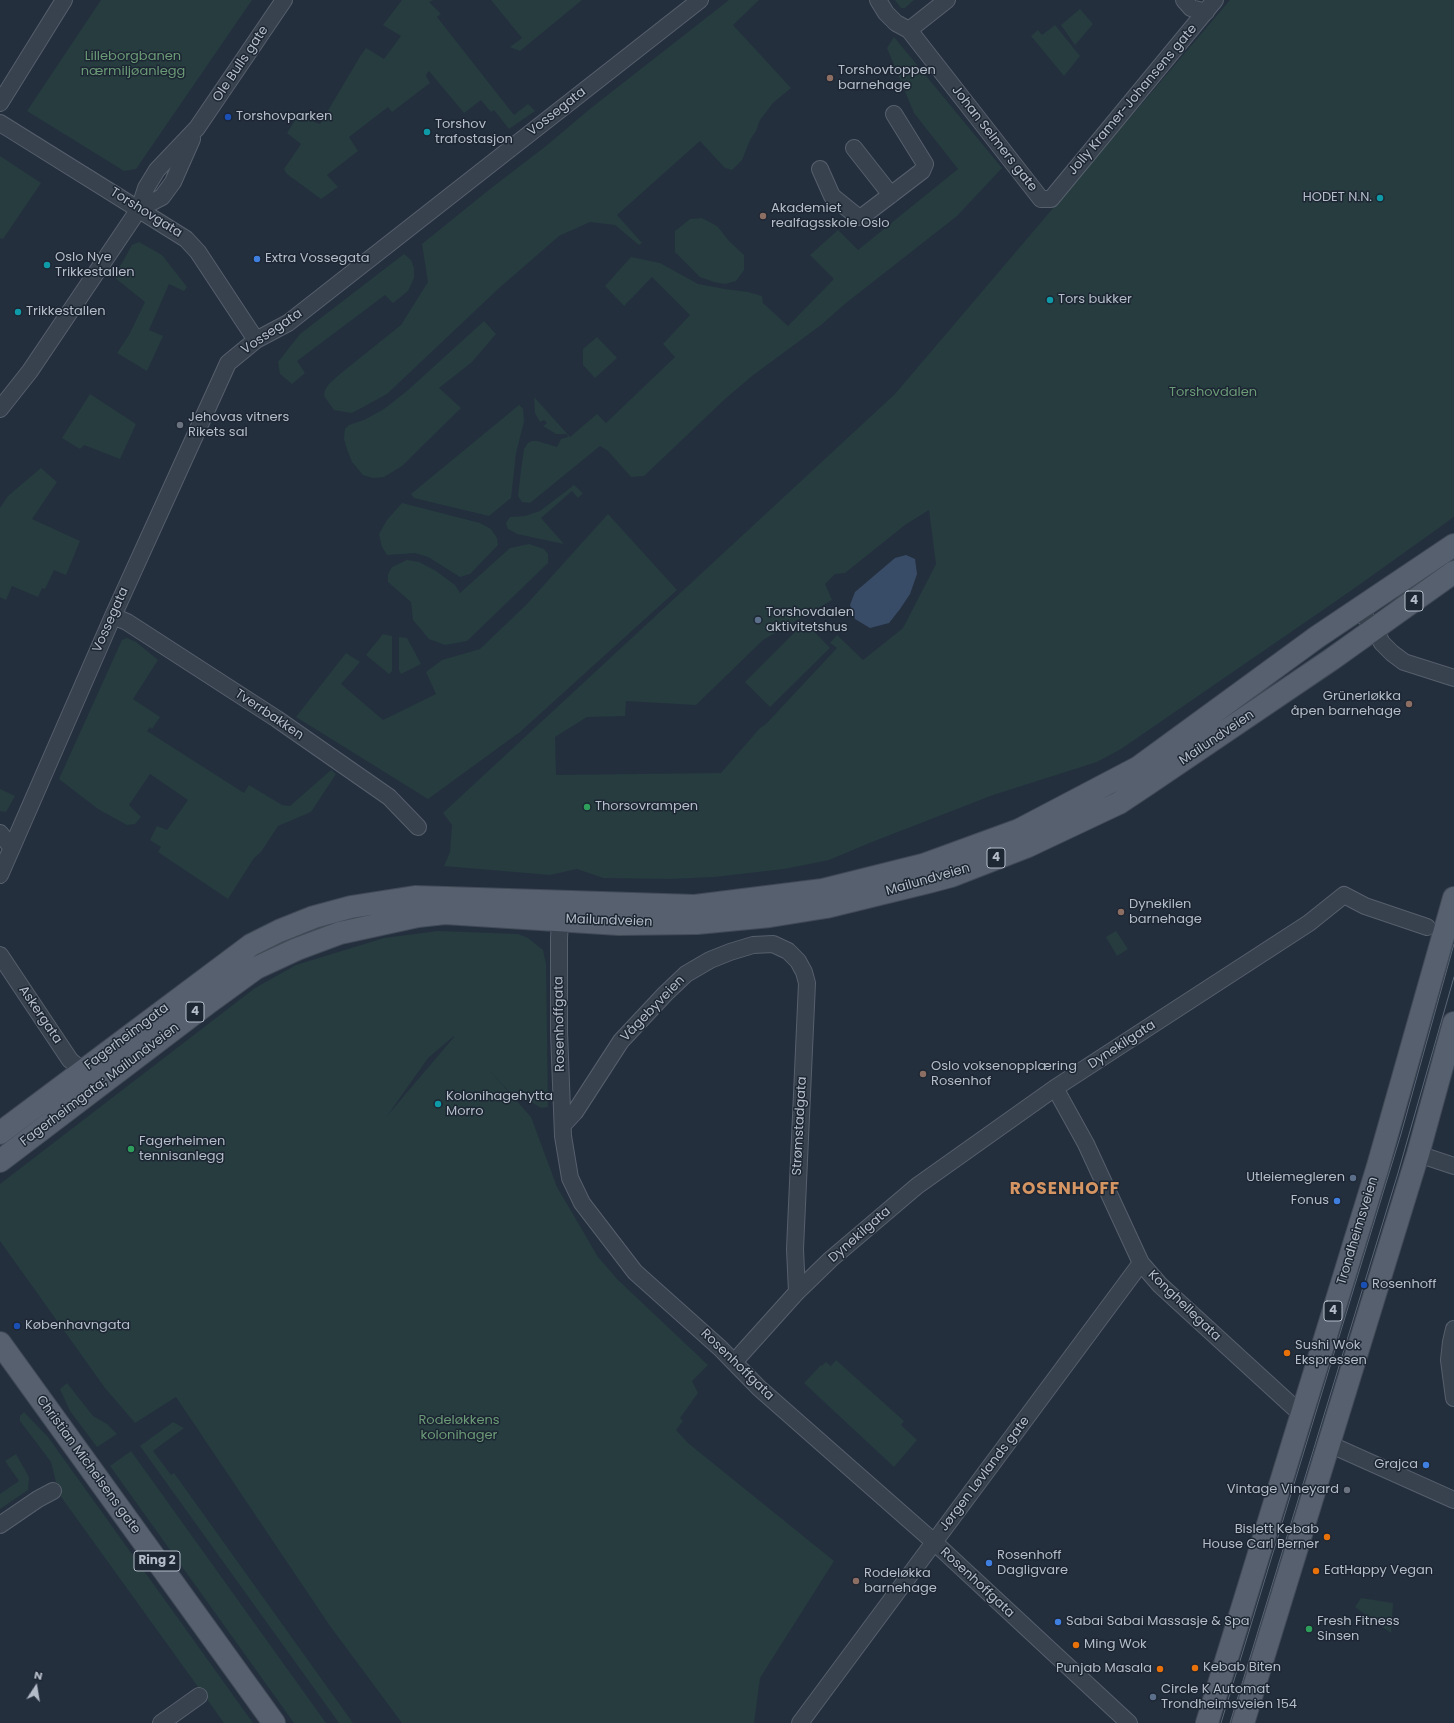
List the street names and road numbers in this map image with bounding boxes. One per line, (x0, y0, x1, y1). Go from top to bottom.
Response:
street label: Jolly Kramer-Johansens gate (1065, 22, 1201, 178)
street label: Ole Bulls gate (210, 23, 272, 105)
street label: Johan Selmers gate (948, 83, 1040, 195)
street label: Vossegata (525, 84, 589, 140)
street label: Torshovgata (107, 185, 185, 241)
street label: Vossegata (239, 306, 305, 358)
street label: Vossegata (90, 585, 132, 655)
road number: 4 (1405, 591, 1423, 611)
street label: Tverrbakken (232, 686, 306, 744)
street label: Mailundveien (1177, 707, 1257, 769)
road number: 4 (987, 848, 1005, 868)
street label: Mailundveien (884, 861, 972, 899)
street label: Mailundveien (565, 912, 653, 930)
street label: Vågebyveien (618, 973, 688, 1045)
street label: Rosenhoffgata (551, 976, 569, 1072)
street label: Askergata (15, 983, 65, 1047)
street label: Fagerheimgata (82, 1000, 172, 1074)
road number: 4 (186, 1002, 204, 1022)
street label: Dynekilgata (1085, 1017, 1159, 1073)
street label: Fagerheimgata; Mailundveien (18, 1020, 182, 1150)
street label: Strømstadgata (790, 1076, 810, 1176)
street label: Trondheimsveien (1334, 1175, 1382, 1287)
street label: Dynekilgata (826, 1204, 894, 1266)
street label: Konghellegata (1144, 1267, 1224, 1345)
road number: 4 (1324, 1301, 1342, 1321)
street label: Rosenhoffgata (697, 1326, 777, 1404)
street label: Christian Michelsens gate (33, 1393, 143, 1537)
street label: Jørgen Løvlands gate (937, 1414, 1033, 1534)
street label: Rosenhoffgata (937, 1545, 1017, 1621)
road number: Ring 2 (134, 1551, 180, 1571)

